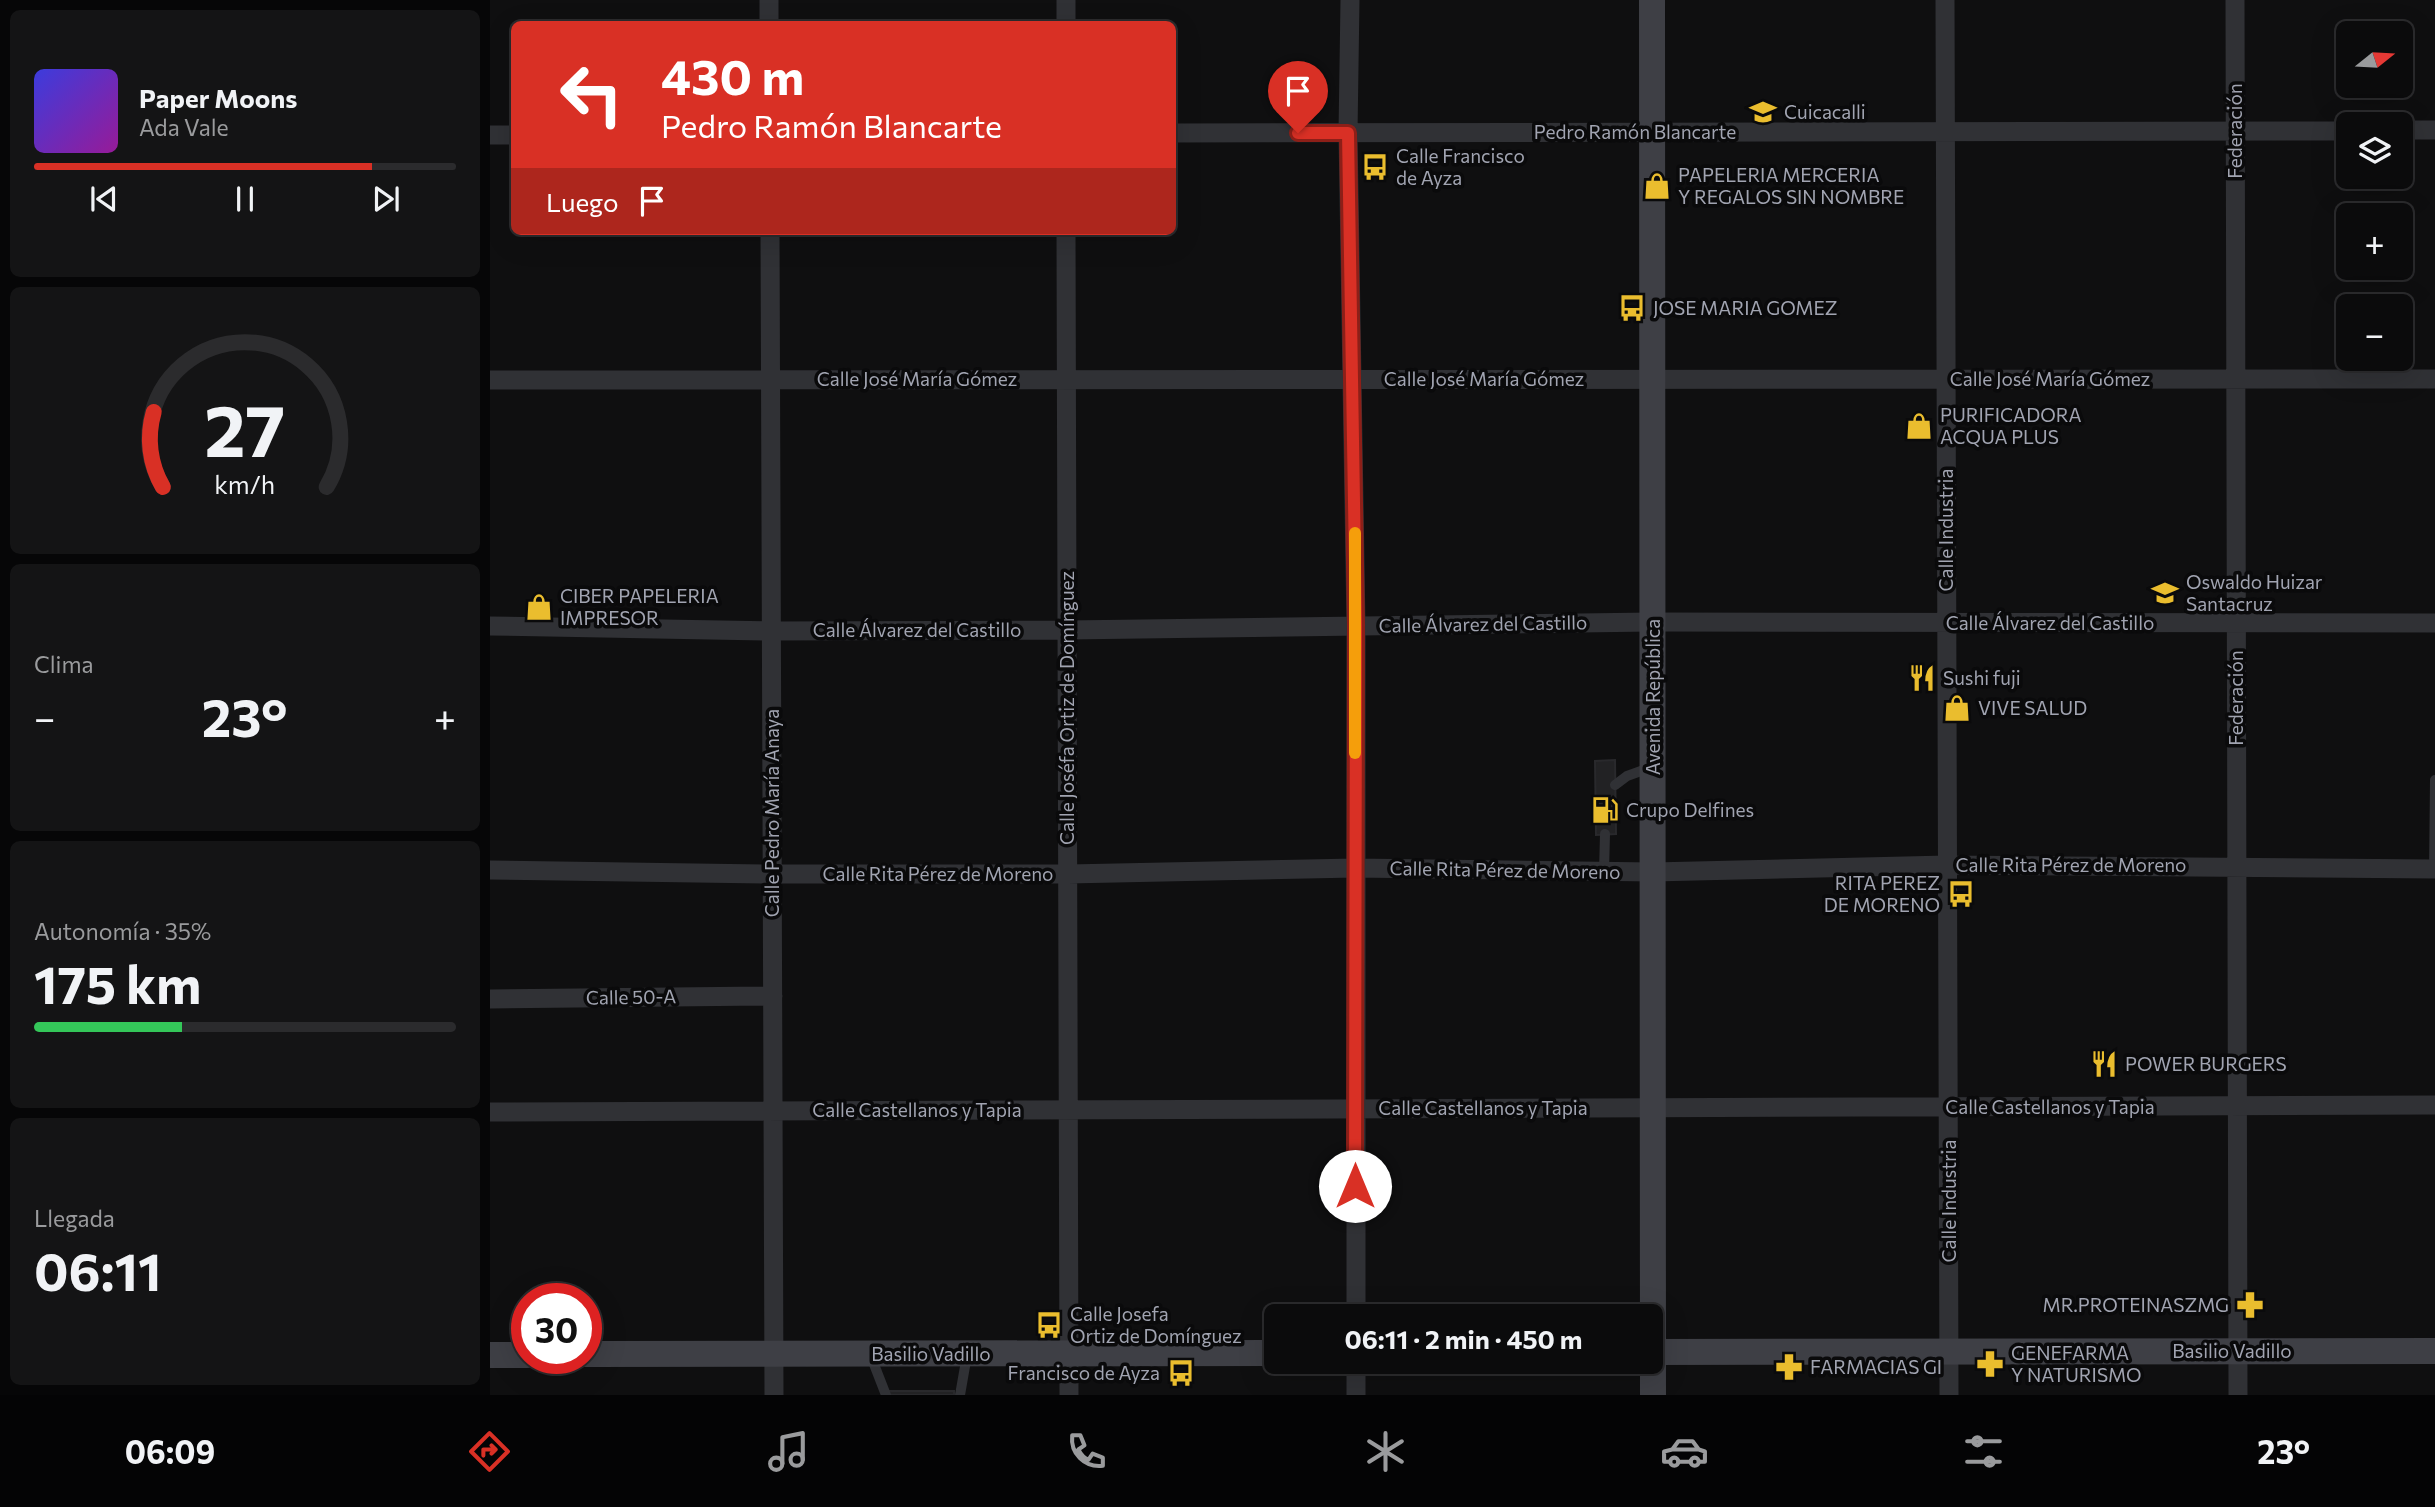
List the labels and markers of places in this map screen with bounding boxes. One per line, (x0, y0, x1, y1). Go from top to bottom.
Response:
pin (1268, 61, 1328, 133)
school or university icon: Cuicacalli (1748, 97, 1778, 127)
place label: Cuicacalli (1784, 100, 1866, 123)
place label: Calle Francisco de Ayza (1396, 144, 1525, 189)
bus stop icon: Calle Francisco de Ayza (1360, 152, 1390, 182)
place label: PAPELERIA MERCERIA Y REGALOS SIN NOMBRE (1678, 163, 1904, 208)
shop icon: PAPELERIA MERCERIA Y REGALOS SIN NOMBRE (1642, 171, 1672, 201)
bus stop icon: JOSE MARIA GOMEZ (1617, 293, 1647, 323)
place label: JOSE MARIA GOMEZ (1653, 296, 1838, 319)
place label: PURIFICADORA ACQUA PLUS (1940, 403, 2082, 448)
shop icon: PURIFICADORA ACQUA PLUS (1904, 411, 1934, 441)
place label: Oswaldo Huizar Santacruz (2186, 570, 2323, 615)
school or university icon: Oswaldo Huizar Santacruz (2150, 578, 2180, 608)
place label: CIBER PAPELERIA IMPRESOR (560, 584, 719, 629)
shop icon: CIBER PAPELERIA IMPRESOR (524, 592, 554, 622)
restaurant icon: Sushi fuji (1907, 663, 1937, 693)
place label: Sushi fuji (1943, 666, 2021, 689)
shop icon: VIVE SALUD (1942, 693, 1972, 723)
place label: VIVE SALUD (1978, 696, 2087, 719)
fuel station icon: Crupo Delfines (1590, 795, 1620, 825)
place label: Crupo Delfines (1626, 798, 1754, 821)
place label: RITA PEREZ DE MORENO (1824, 871, 1940, 916)
bus stop icon: RITA PEREZ DE MORENO (1946, 879, 1976, 909)
restaurant icon: POWER BURGERS (2089, 1049, 2119, 1079)
place label: POWER BURGERS (2125, 1052, 2287, 1075)
pharmacy icon: MR.PROTEINASZMG (2235, 1290, 2265, 1320)
place label: MR.PROTEINASZMG (2042, 1293, 2229, 1316)
place label: Calle Josefa Ortiz de Domínguez (1070, 1302, 1242, 1347)
bus stop icon: Calle Josefa Ortiz de Domínguez (1034, 1310, 1064, 1340)
place label: GENEFARMA Y NATURISMO (2011, 1341, 2141, 1386)
pharmacy icon: GENEFARMA Y NATURISMO (1975, 1349, 2005, 1379)
pharmacy icon: FARMACIAS GI (1774, 1352, 1804, 1382)
place label: FARMACIAS GI (1810, 1355, 1942, 1378)
bus stop icon: Francisco de Ayza (1166, 1358, 1196, 1388)
place label: Francisco de Ayza (1008, 1361, 1160, 1384)

